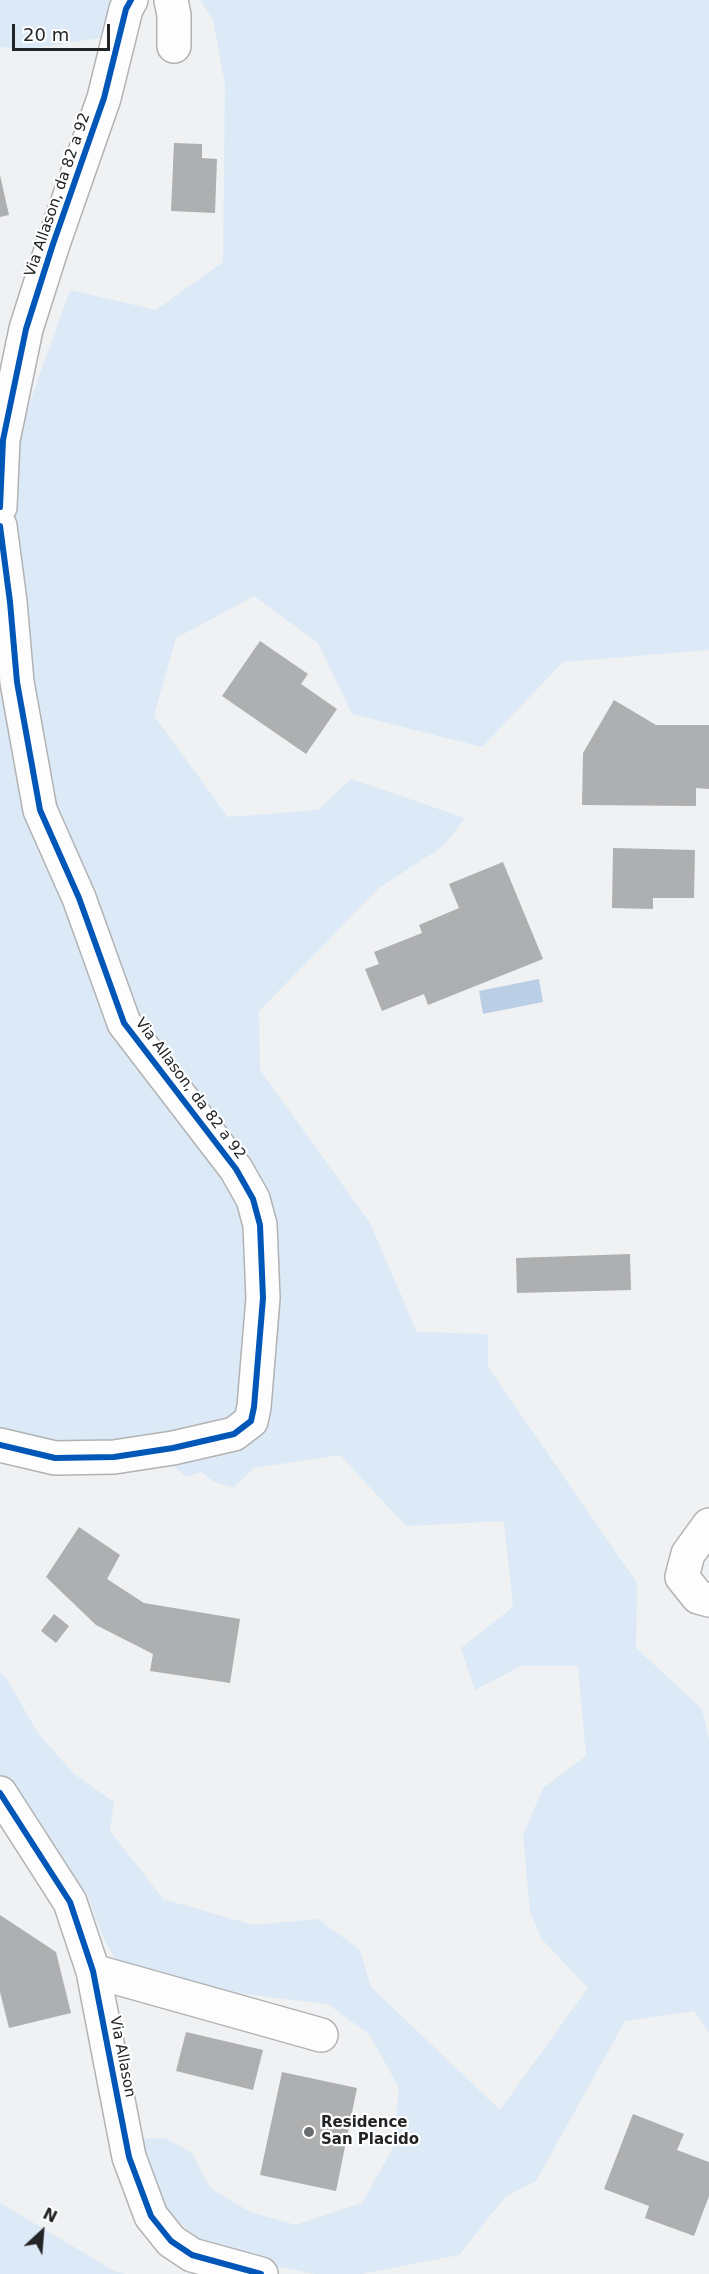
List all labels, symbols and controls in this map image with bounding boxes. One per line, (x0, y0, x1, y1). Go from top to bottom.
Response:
scale bar (15, 12, 112, 50)
text: 20 m (23, 24, 69, 45)
street label: Via Allason, da 82 a 92 (21, 111, 95, 279)
street label: Via Allason, da 82 a 92 (131, 1015, 249, 1163)
street label: Via Allason (105, 2015, 139, 2099)
place label: Residence San Placido (321, 2114, 419, 2149)
marker: Residence San Placido (302, 2125, 316, 2139)
north arrow (12, 2202, 72, 2262)
text: N (40, 2204, 60, 2227)

